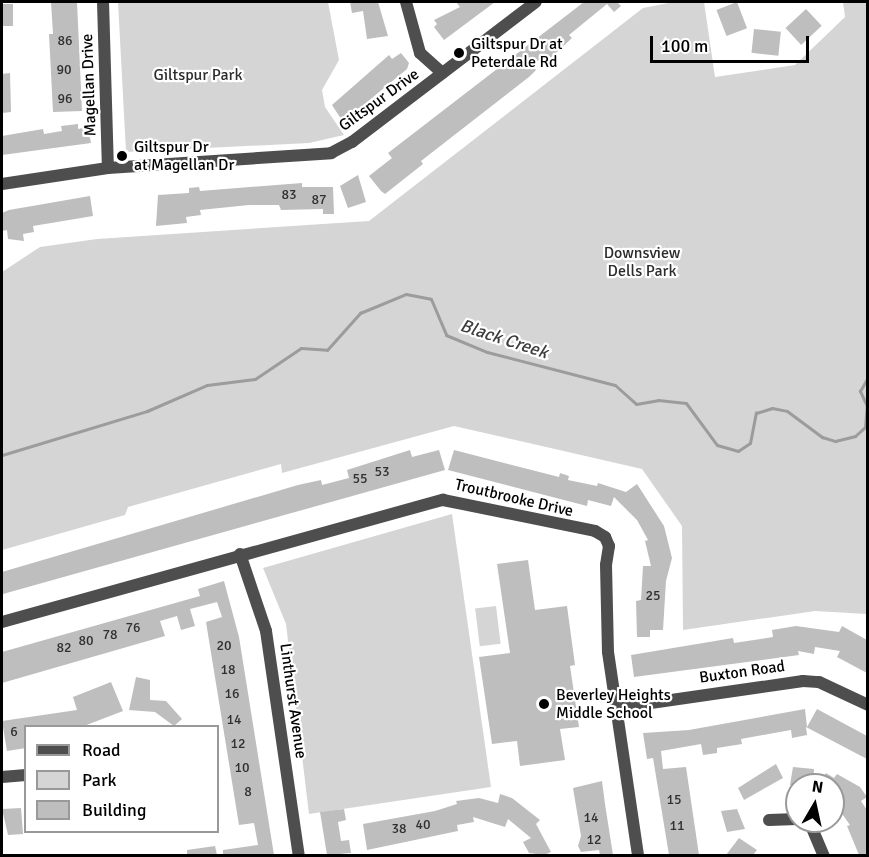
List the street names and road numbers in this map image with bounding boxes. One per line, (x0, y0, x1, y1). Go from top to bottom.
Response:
street label: Magellan Drive (78, 33, 100, 137)
street label: Giltspur Drive (335, 65, 423, 135)
street label: Troutbrooke Drive (453, 475, 575, 521)
street label: Linthurst Avenue (275, 642, 311, 760)
street label: Buxton Road (698, 657, 786, 687)

